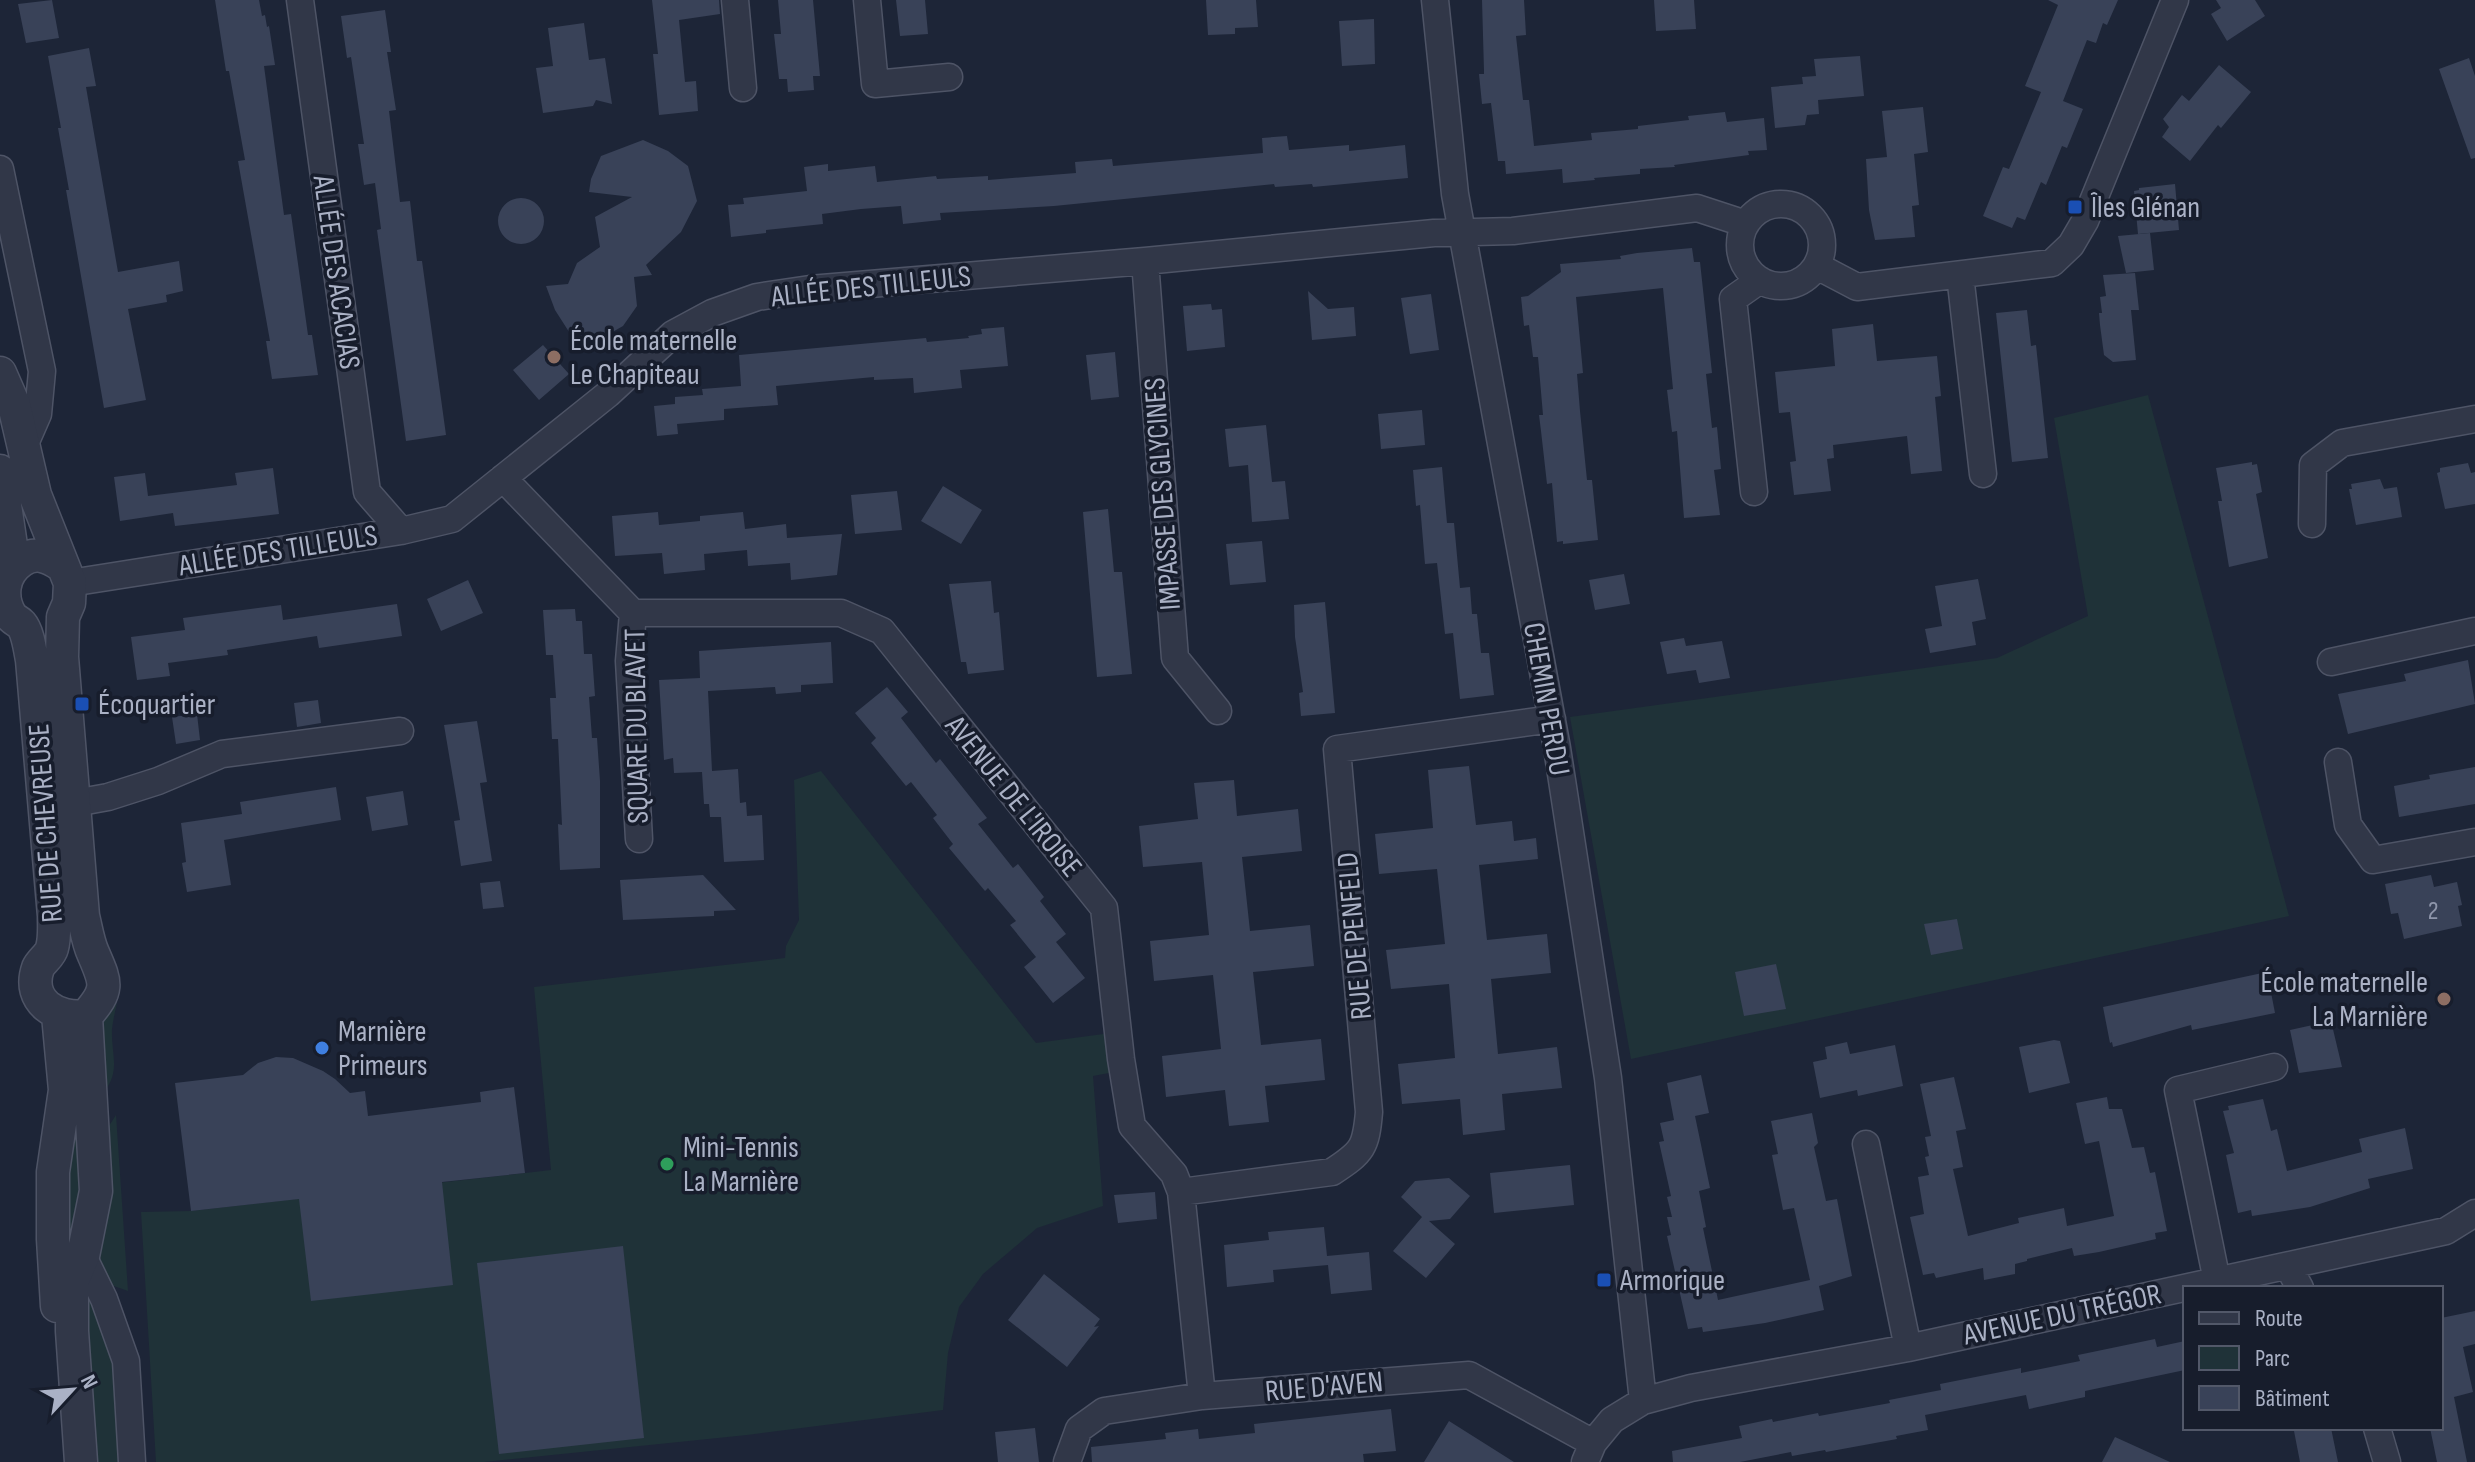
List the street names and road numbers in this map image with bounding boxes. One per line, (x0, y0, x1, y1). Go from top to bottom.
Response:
street label: ALLÉE DES ACACIAS (304, 172, 367, 371)
street label: ALLÉE DES TILLEULS (768, 259, 973, 315)
street label: IMPASSE DES GLYCINES (1137, 376, 1189, 611)
street label: ALLÉE DES TILLEULS (175, 518, 380, 585)
street label: CHEMIN PERDU (1515, 620, 1577, 778)
street label: SQUARE DU BLAVET (617, 628, 657, 824)
street label: AVENUE DE L'IROISE (937, 708, 1089, 884)
street label: RUE DE CHEVREUSE (21, 722, 71, 924)
street label: RUE DE PENFELD (1330, 851, 1380, 1021)
street label: AVENUE DU TRÉGOR (1959, 1276, 2164, 1354)
street label: RUE D'AVEN (1264, 1364, 1385, 1410)

